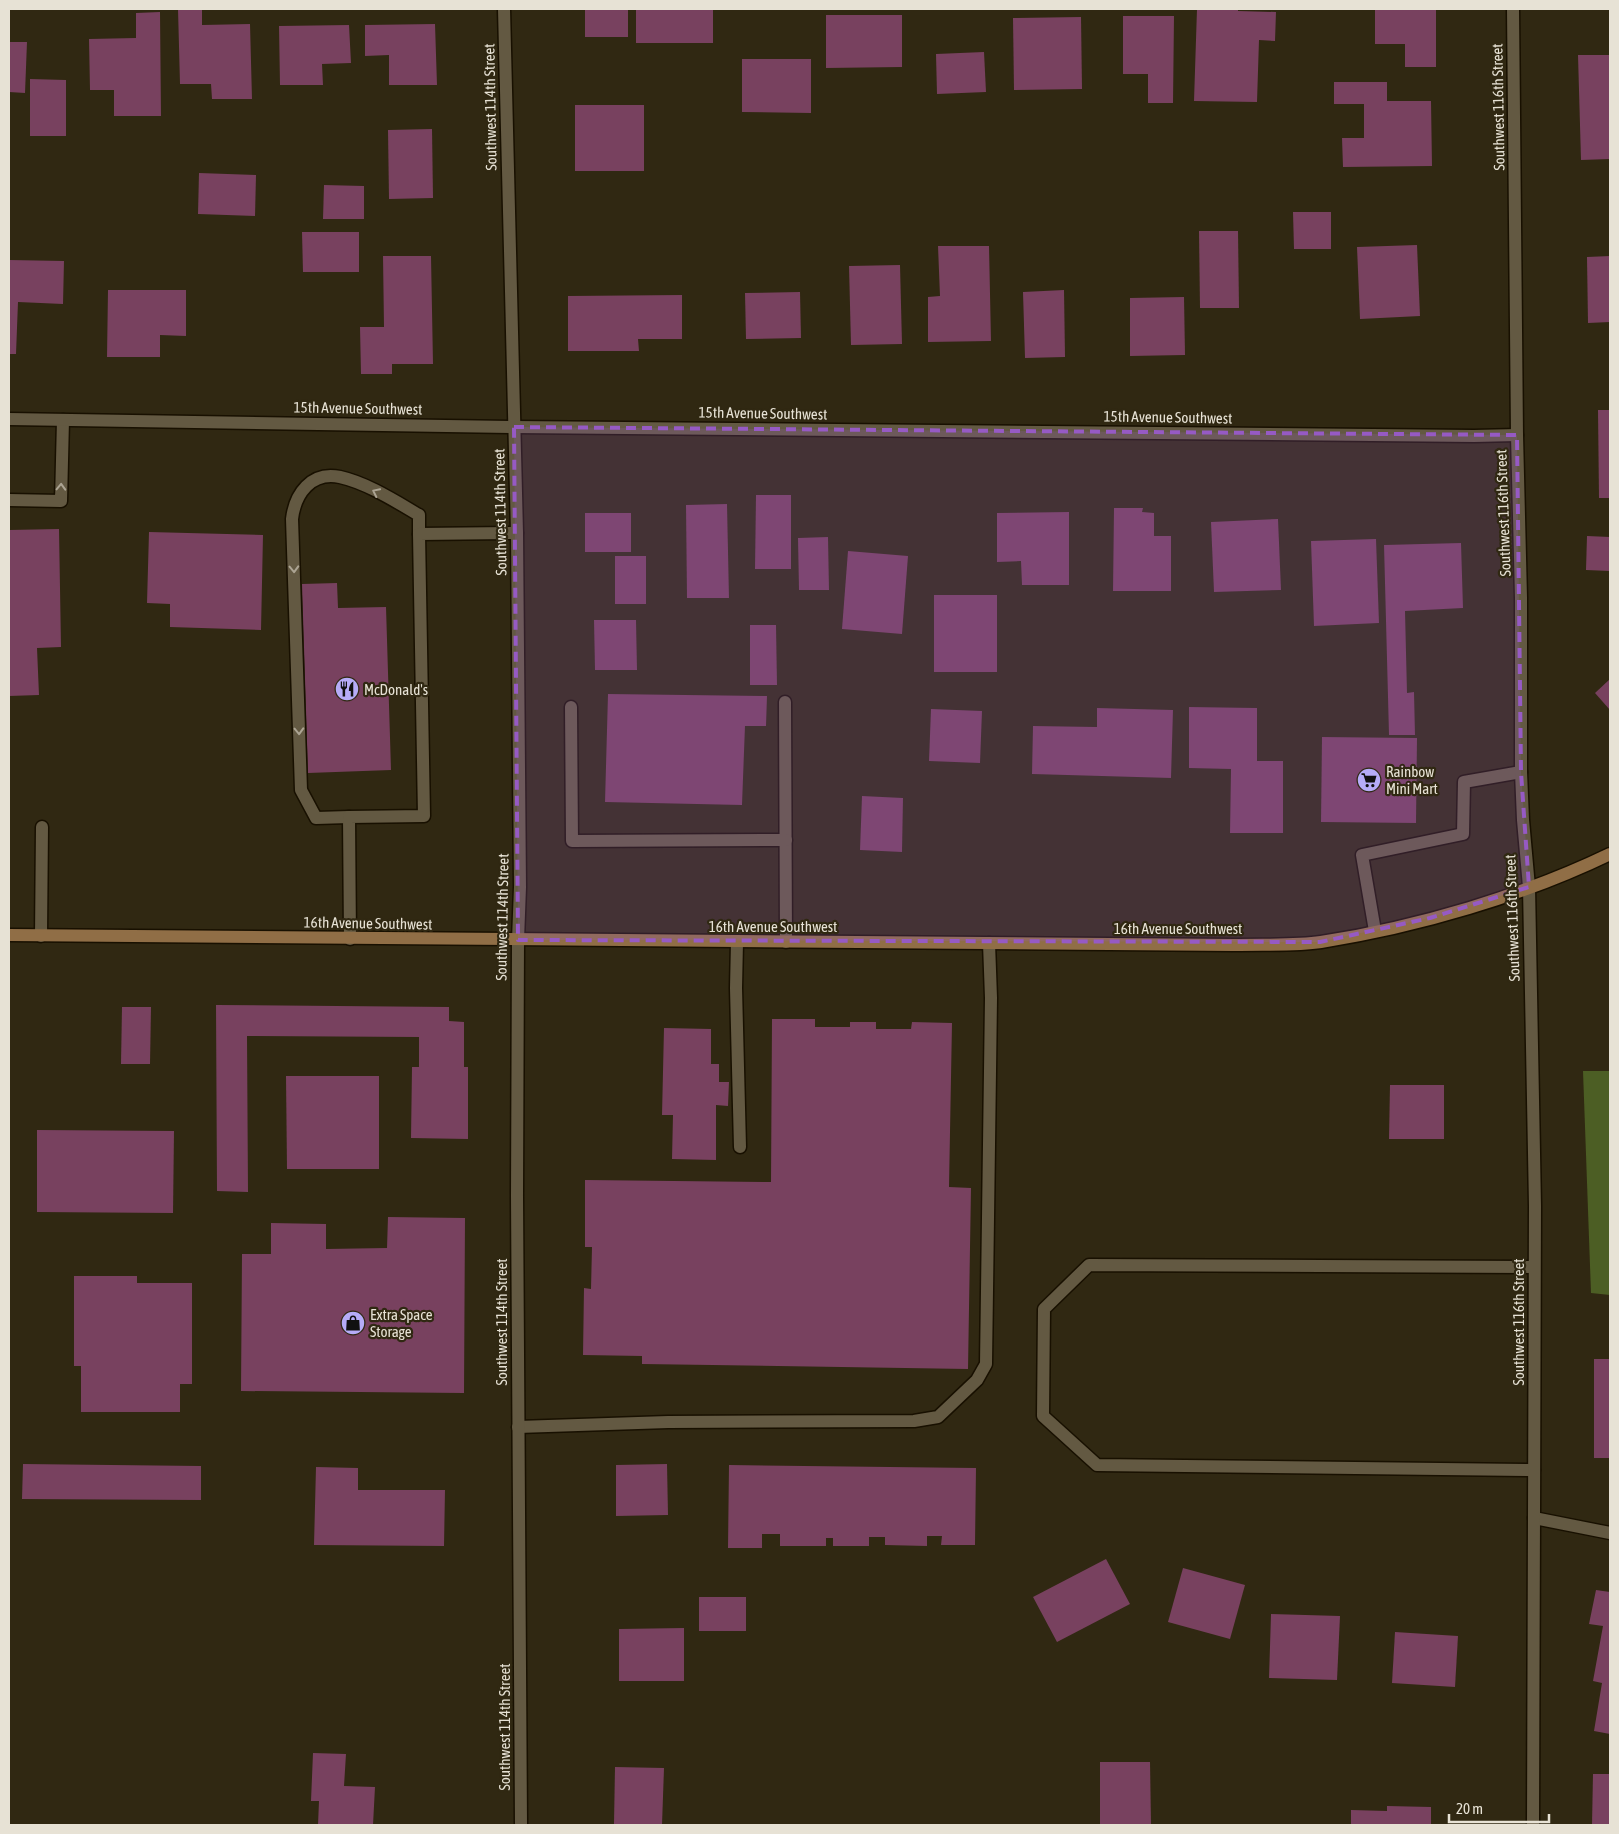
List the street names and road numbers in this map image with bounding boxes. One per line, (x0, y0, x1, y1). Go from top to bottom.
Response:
street label: Southwest 114th Street (480, 43, 500, 171)
street label: Southwest 116th Street (1488, 43, 1508, 171)
street label: 15th Avenue Southwest (293, 398, 423, 418)
street label: 15th Avenue Southwest (698, 403, 828, 423)
street label: 15th Avenue Southwest (1103, 407, 1233, 427)
street label: Southwest 114th Street (490, 448, 510, 576)
street label: Southwest 116th Street (1492, 449, 1514, 577)
street label: Southwest 114th Street (492, 853, 512, 981)
street label: Southwest 116th Street (1501, 854, 1523, 982)
street label: 16th Avenue Southwest (303, 913, 433, 933)
street label: 16th Avenue Southwest (709, 918, 837, 935)
street label: 16th Avenue Southwest (1114, 920, 1242, 937)
street label: Southwest 114th Street (493, 1258, 510, 1386)
street label: Southwest 116th Street (1510, 1258, 1527, 1386)
street label: Southwest 114th Street (496, 1663, 513, 1791)

